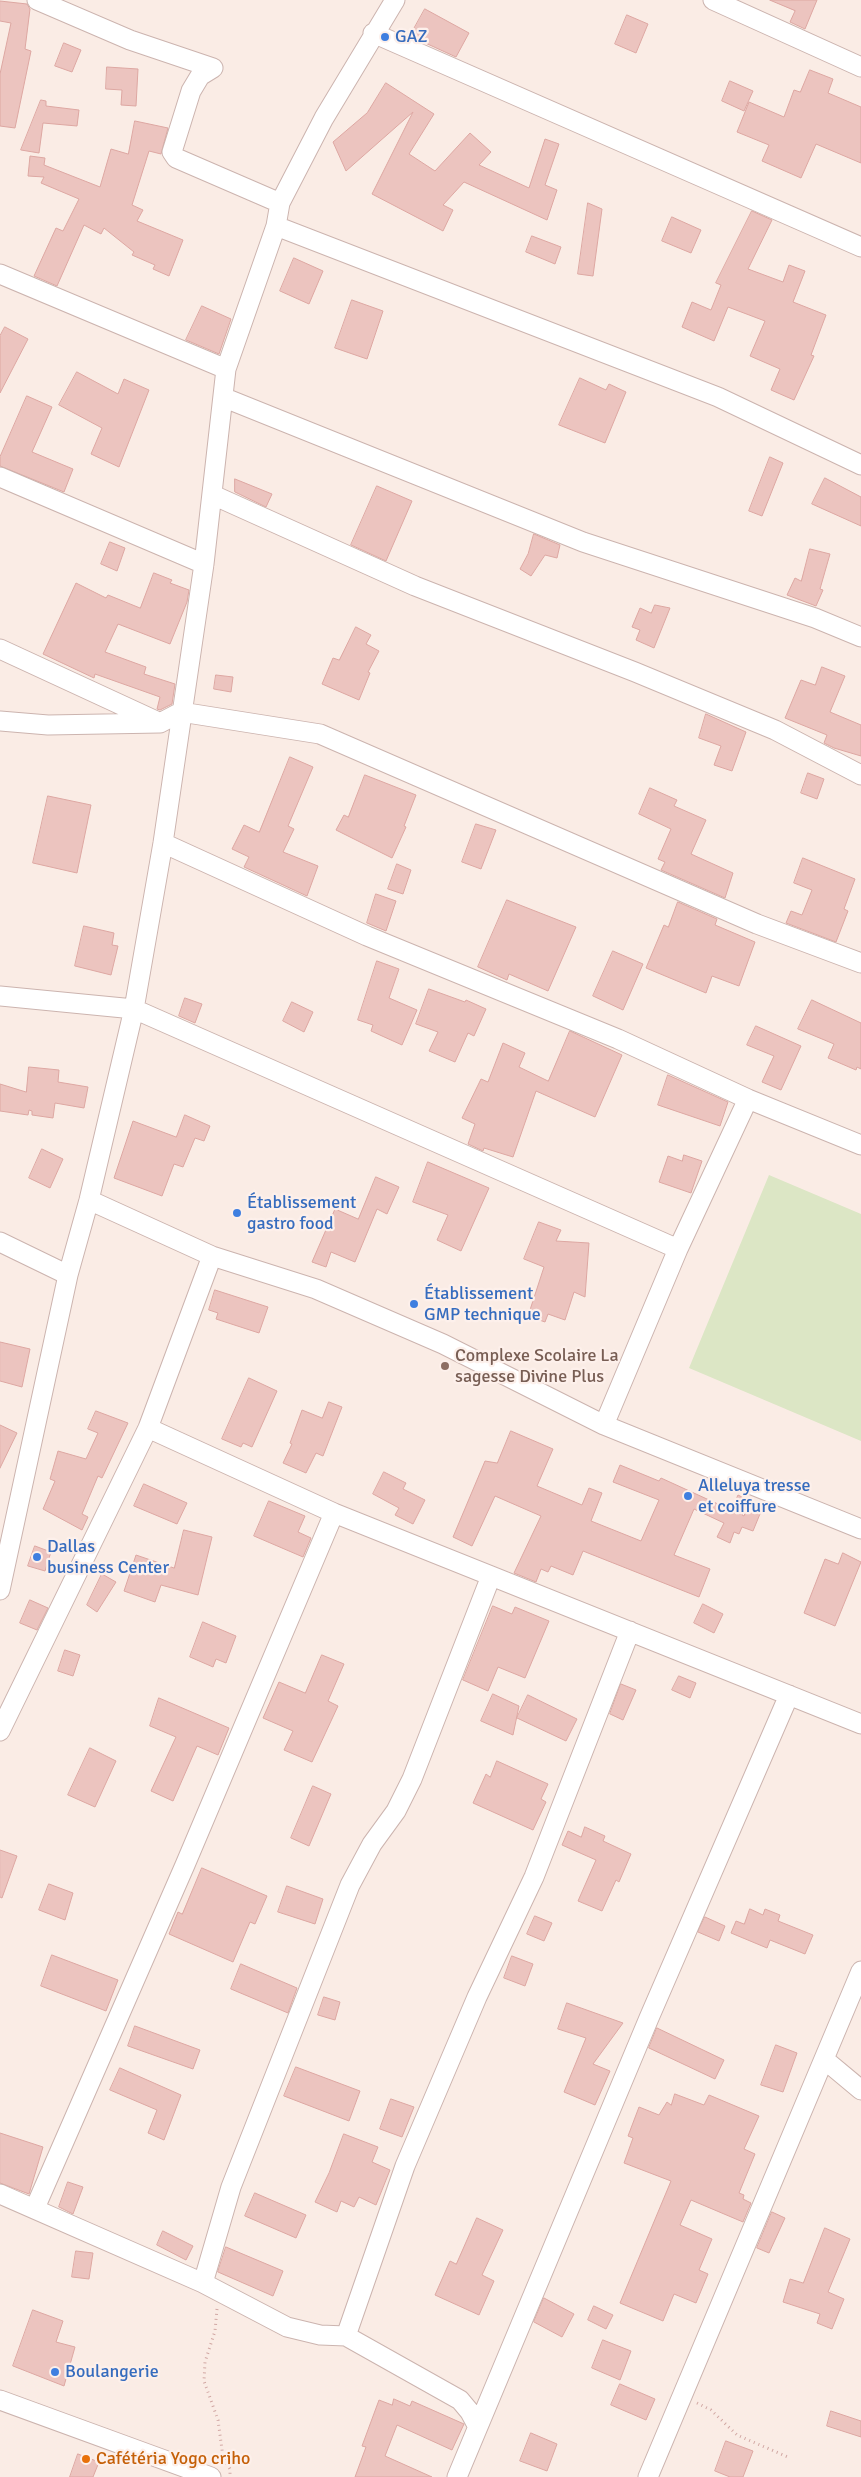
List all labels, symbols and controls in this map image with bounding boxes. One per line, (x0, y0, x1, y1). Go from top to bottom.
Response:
place label: GAZ (395, 26, 428, 48)
marker: GAZ (379, 31, 391, 43)
place label: Établissement gastro food (247, 1192, 356, 1234)
marker: Établissement gastro food (231, 1207, 243, 1219)
place label: Établissement GMP technique (424, 1283, 541, 1326)
marker: Établissement GMP technique (408, 1298, 420, 1310)
place label: Complexe Scolaire La sagesse Divine Plus (455, 1345, 619, 1388)
marker: Complexe Scolaire La sagesse Divine Plus (439, 1360, 451, 1372)
place label: Alleluya tresse et coiffure (698, 1475, 811, 1518)
marker: Alleluya tresse et coiffure (682, 1490, 694, 1502)
place label: Dallas business Center (47, 1536, 169, 1578)
marker: Dallas business Center (31, 1551, 43, 1563)
place label: Boulangerie (65, 2361, 159, 2383)
marker: Boulangerie (49, 2366, 61, 2378)
place label: Cafétéria Yogo criho (96, 2448, 250, 2470)
marker: Cafétéria Yogo criho (80, 2453, 92, 2465)

